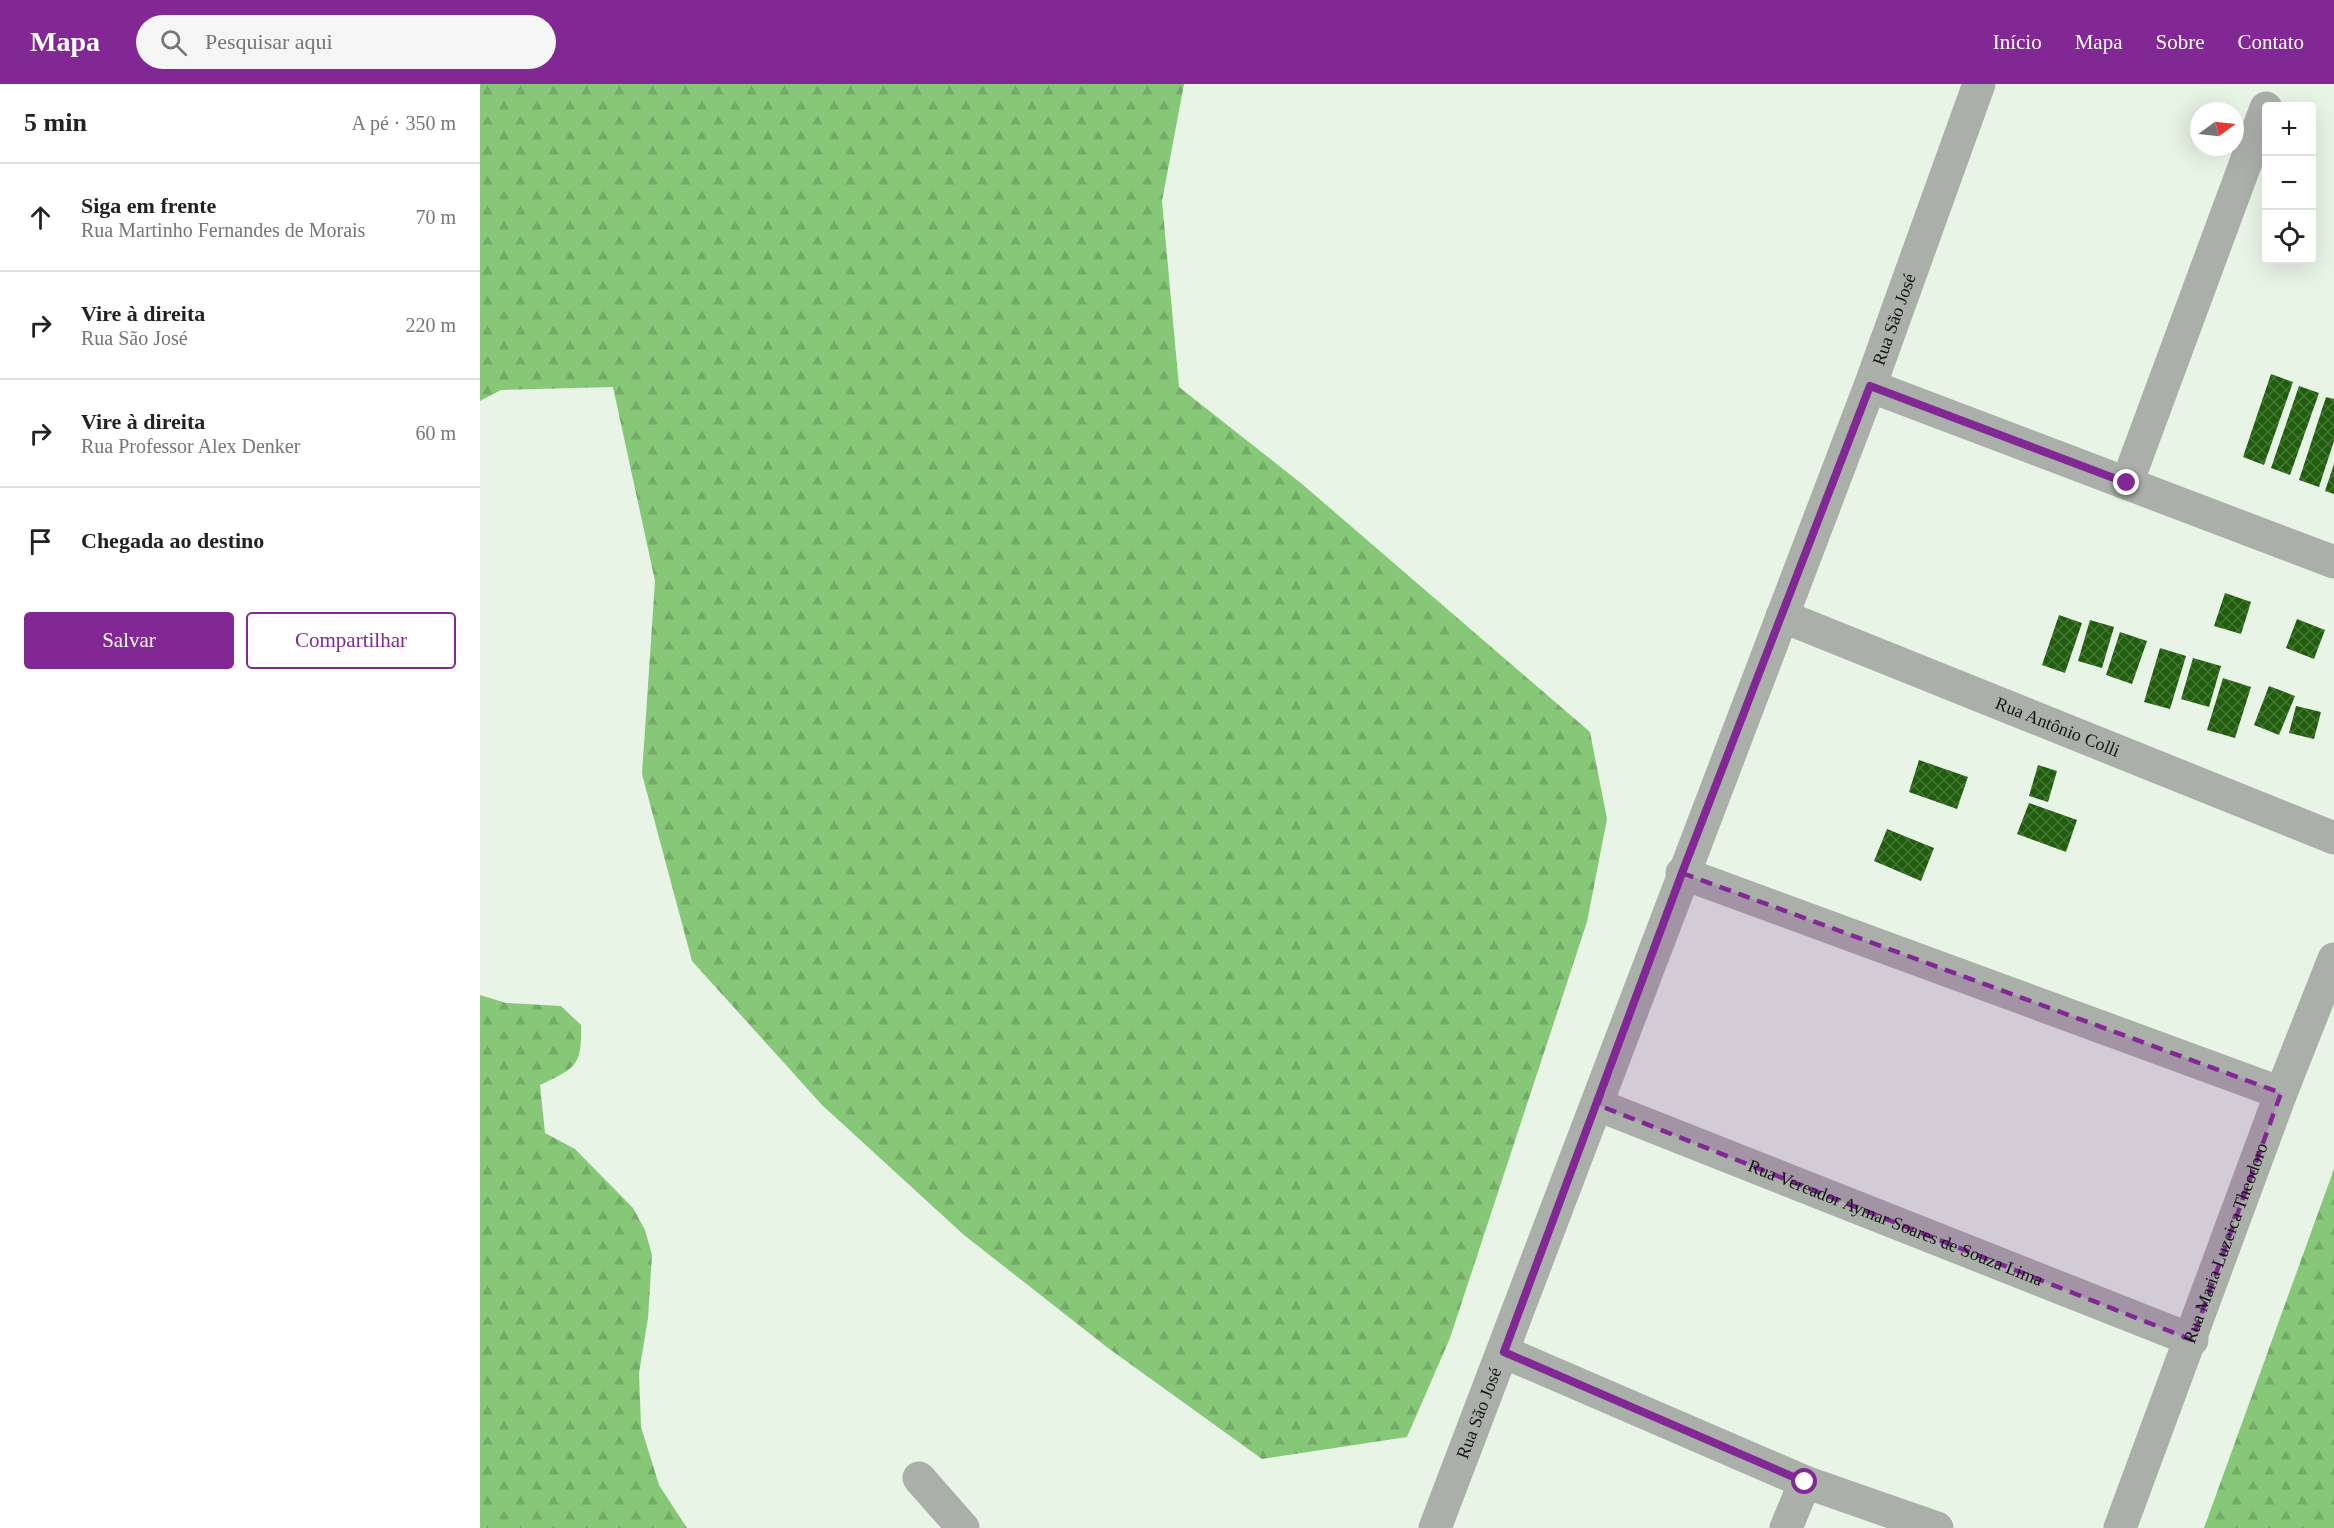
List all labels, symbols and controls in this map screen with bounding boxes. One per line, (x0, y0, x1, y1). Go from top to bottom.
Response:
search box (136, 15, 556, 69)
text: Mapa (30, 26, 100, 57)
icon: search (157, 26, 190, 59)
text: Pesquisar aqui (205, 29, 333, 54)
text: Início (1993, 30, 2042, 54)
text: Mapa (2075, 30, 2123, 54)
text: Sobre (2156, 30, 2205, 54)
text: Contato (2238, 30, 2304, 54)
north arrow (2190, 102, 2244, 156)
map controls (2262, 102, 2316, 264)
button: + (2262, 102, 2316, 156)
text: 5 min (24, 108, 87, 137)
text: A pé · 350 m (352, 112, 456, 134)
button: − (2262, 156, 2316, 210)
text: Siga em frente (81, 193, 216, 218)
icon: ahead (24, 201, 57, 234)
text: 70 m (415, 206, 456, 228)
button: locate (2262, 210, 2316, 264)
text: Rua Martinho Fernandes de Morais (81, 219, 365, 241)
street label: Rua São José (1868, 271, 1920, 368)
text: Vire à direita (81, 301, 205, 326)
icon: right (24, 309, 57, 342)
text: 220 m (405, 314, 456, 336)
text: Rua São José (81, 327, 188, 349)
text: Vire à direita (81, 409, 205, 434)
icon: right (24, 417, 57, 450)
text: 60 m (415, 422, 456, 444)
text: Rua Professor Alex Denker (81, 435, 300, 457)
route end (2113, 469, 2139, 495)
icon: arrive (24, 525, 57, 558)
text: Chegada ao destino (81, 528, 264, 553)
button: Salvar (24, 612, 234, 669)
button: Compartilhar (246, 612, 456, 669)
street label: Rua Antônio Colli (1993, 693, 2123, 761)
street label: Rua Maria Luzeica Theodoro (2179, 1140, 2272, 1346)
street label: Rua Vereador Aymar Soares de Souza Lima (1745, 1155, 2046, 1290)
street label: Rua São José (1452, 1365, 1505, 1462)
route start (1791, 1468, 1817, 1494)

